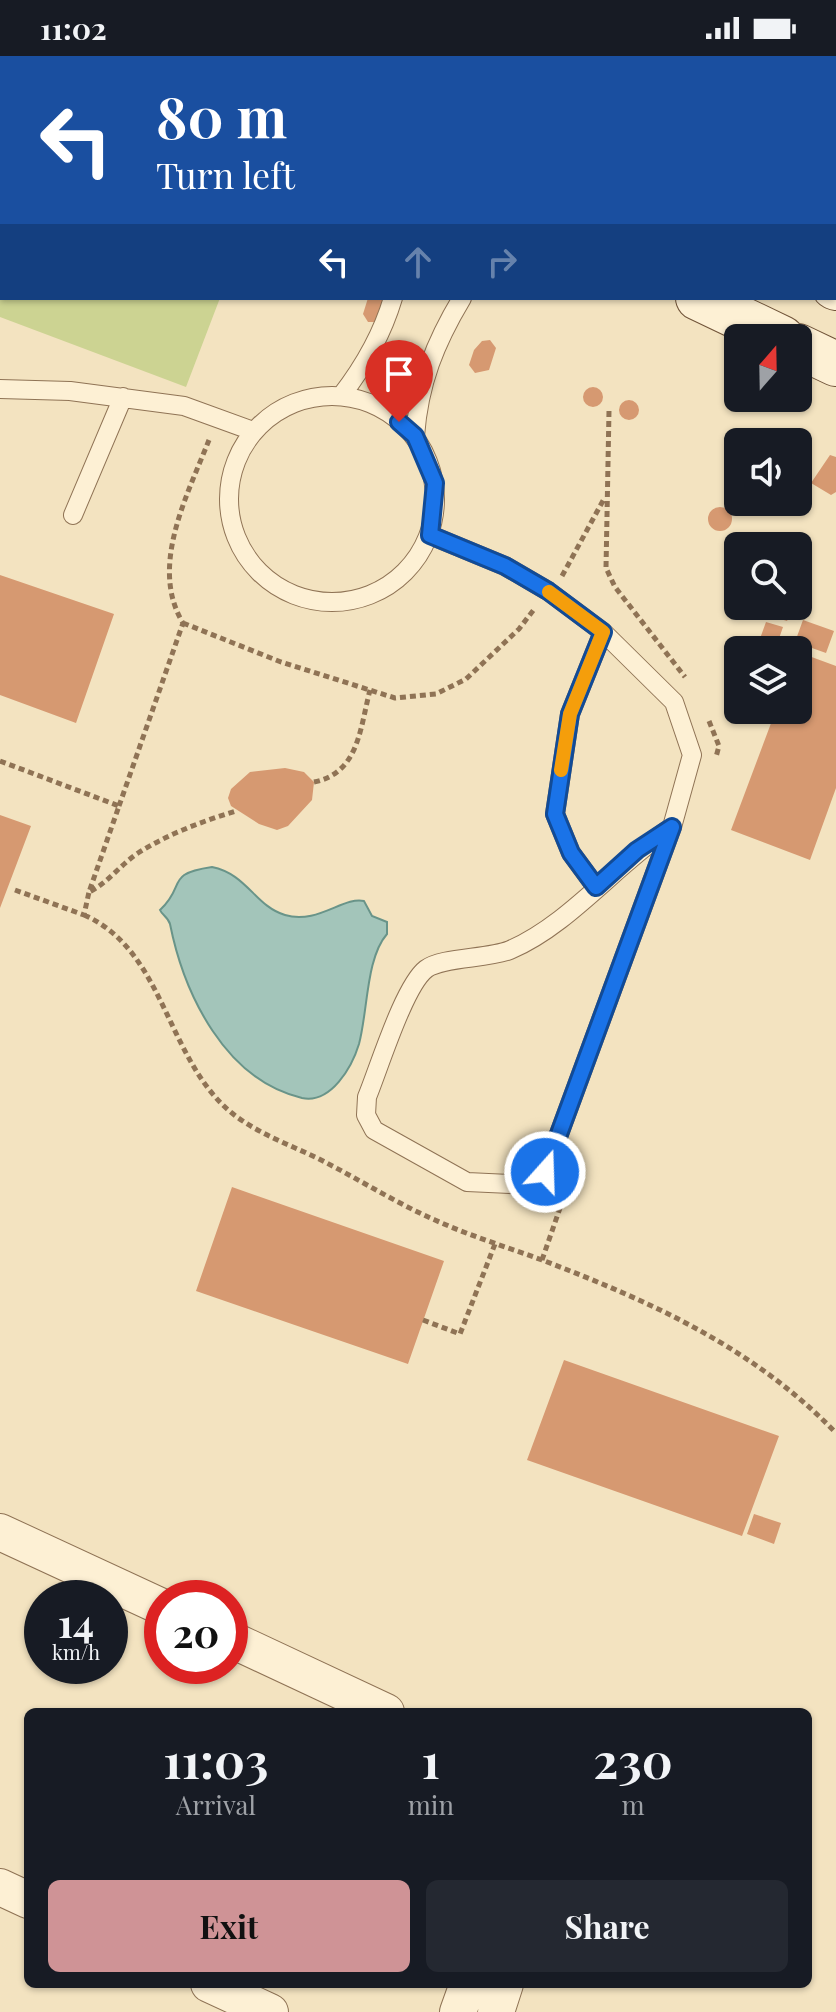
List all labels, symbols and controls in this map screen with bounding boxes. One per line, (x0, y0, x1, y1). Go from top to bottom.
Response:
text: 11:02 (40, 8, 107, 48)
text: 80 m (156, 78, 287, 153)
icon: left (24, 88, 128, 192)
text: Turn left (156, 150, 295, 198)
icon: left (312, 240, 356, 284)
icon: ahead (396, 240, 440, 284)
icon: right (480, 240, 524, 284)
north arrow (724, 324, 812, 412)
map controls (724, 324, 812, 724)
pin (365, 340, 433, 422)
icon: arrive (377, 352, 421, 396)
button: sound (724, 428, 812, 516)
button: search (724, 532, 812, 620)
button: layers (724, 636, 812, 724)
position arrow (503, 1130, 587, 1214)
speed limit sign: 20 (144, 1580, 248, 1684)
text: 14 (58, 1595, 94, 1648)
text: km/h (52, 1638, 100, 1665)
text: 11:03 (163, 1727, 268, 1791)
text: 1 (422, 1727, 440, 1791)
text: 230 (593, 1727, 673, 1791)
text: Arrival (176, 1787, 256, 1822)
text: min (408, 1787, 454, 1822)
text: m (621, 1787, 645, 1822)
button: Exit (48, 1880, 410, 1972)
button: Share (426, 1880, 788, 1972)

